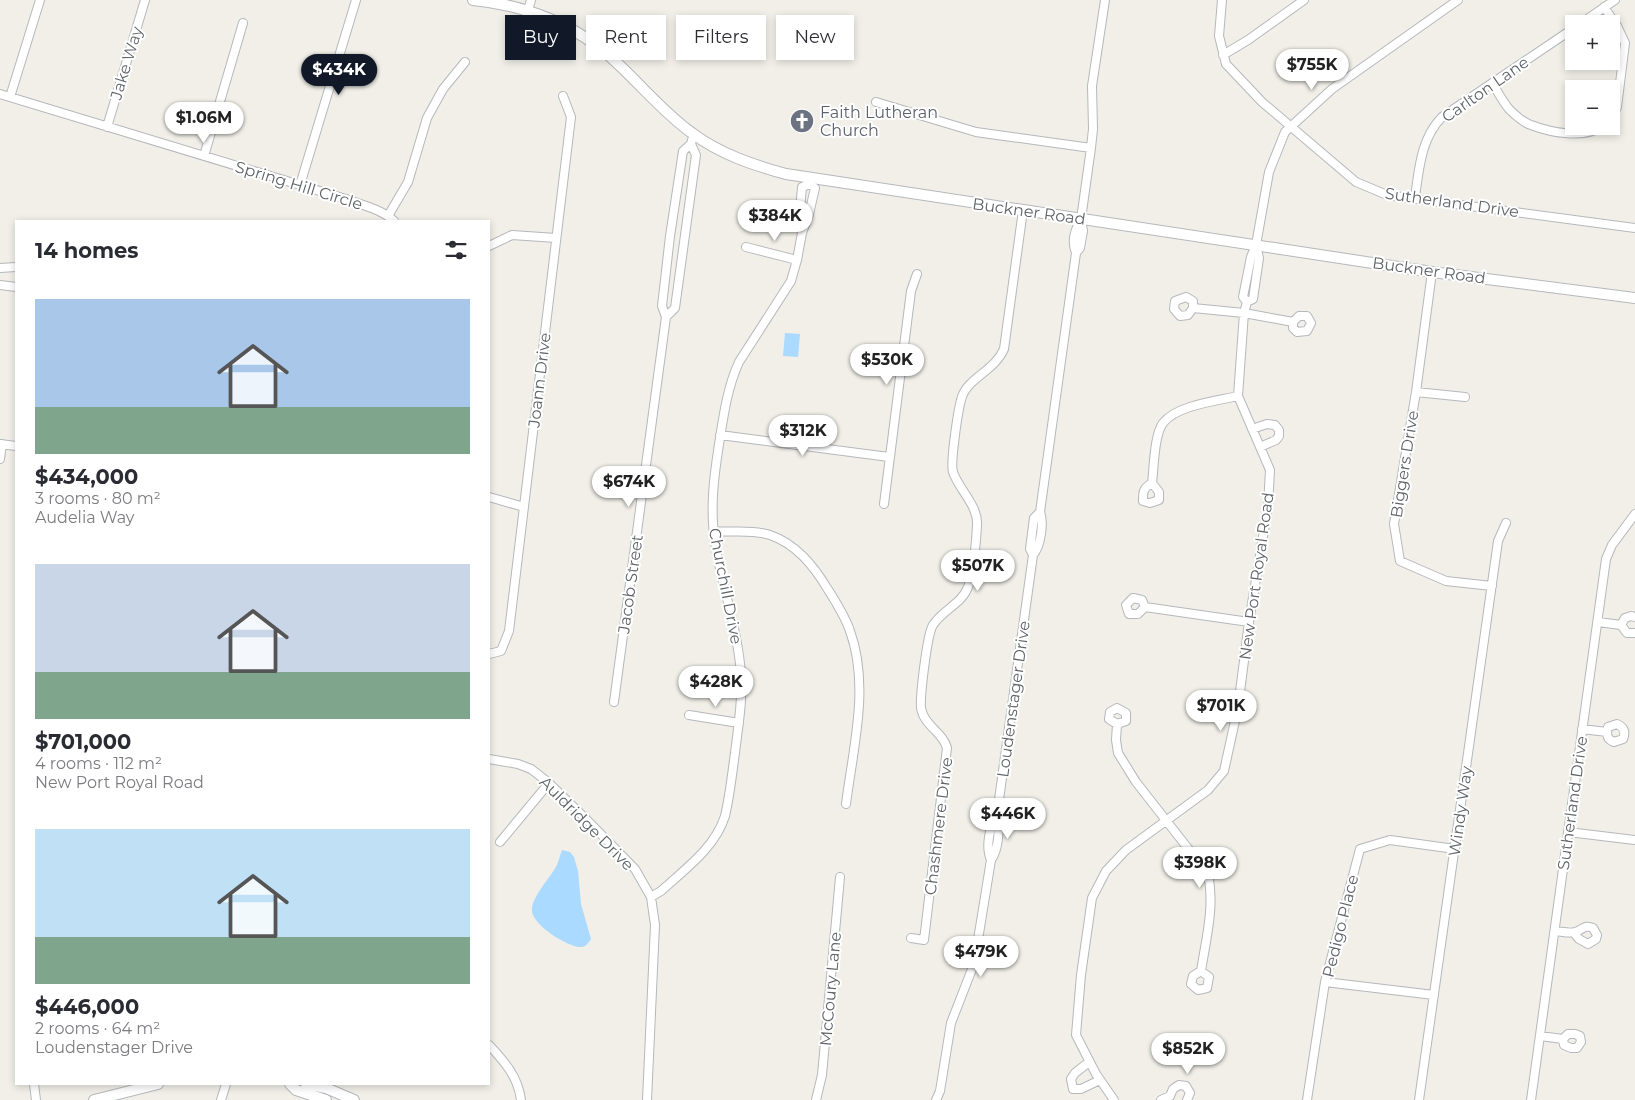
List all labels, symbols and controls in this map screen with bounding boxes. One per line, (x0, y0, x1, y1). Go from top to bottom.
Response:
chip: Buy (505, 15, 576, 60)
chip: Rent (586, 15, 666, 60)
chip: Filters (676, 15, 766, 60)
chip: New (776, 15, 854, 60)
map controls (1565, 15, 1620, 135)
button: + (1565, 15, 1620, 70)
street label: Jake Way (106, 24, 147, 103)
pin: $755K (1277, 48, 1347, 91)
street label: Carlton Lane (1438, 52, 1532, 126)
pin: $434K (304, 54, 374, 96)
text: $755K (1287, 55, 1337, 74)
text: $434K (312, 60, 366, 79)
button: − (1565, 80, 1620, 135)
pin: $1.06M (163, 102, 245, 144)
place label: Faith Lutheran Church (820, 103, 938, 140)
text: $1.06M (176, 108, 232, 127)
church icon: Faith Lutheran Church (789, 108, 815, 134)
street label: Spring Hill Circle (233, 157, 365, 214)
street label: Sutherland Drive (1384, 184, 1520, 221)
street label: Buckner Road (971, 194, 1087, 229)
pin: $384K (740, 200, 810, 242)
text: $384K (748, 206, 802, 225)
icon: filters (442, 236, 470, 264)
text: 14 homes (35, 238, 139, 263)
street label: Buckner Road (1371, 253, 1487, 288)
icon: home (208, 331, 298, 421)
street label: Joann Drive (524, 332, 555, 429)
pin: $530K (852, 344, 922, 386)
text: $530K (861, 350, 913, 369)
street label: Biggers Drive (1387, 409, 1422, 519)
pin: $312K (768, 414, 838, 457)
text: $312K (779, 421, 827, 440)
text: $434,000 (35, 464, 138, 489)
pin: $674K (594, 466, 664, 508)
text: $674K (603, 472, 655, 491)
text: 3 rooms · 80 m² (35, 489, 161, 508)
street label: New Port Royal Road (1235, 491, 1278, 661)
text: Audelia Way (35, 508, 135, 527)
street label: Churchill Drive (705, 526, 746, 646)
street label: Jacob Street (614, 533, 647, 636)
pin: $507K (943, 550, 1013, 592)
text: $507K (952, 556, 1004, 575)
icon: home (208, 596, 298, 686)
street label: Loudenstager Drive (993, 620, 1034, 779)
pin: $428K (681, 666, 751, 708)
text: $428K (689, 672, 743, 691)
pin: $701K (1186, 690, 1256, 732)
text: $701K (1197, 696, 1245, 715)
text: $701,000 (35, 729, 131, 754)
street label: Sutherland Drive (1554, 735, 1591, 871)
text: 4 rooms · 112 m² (35, 754, 162, 773)
street label: Chashmere Drive (921, 756, 956, 896)
street label: Windy Way (1445, 764, 1476, 857)
street label: Auldridge Drive (536, 772, 638, 874)
text: New Port Royal Road (35, 773, 204, 792)
pin: $446K (973, 798, 1043, 840)
text: $446K (981, 804, 1035, 823)
pin: $398K (1165, 846, 1235, 889)
text: $398K (1174, 853, 1226, 872)
icon: home (208, 861, 298, 951)
street label: Pedigo Place (1319, 873, 1362, 979)
street label: McCoury Lane (816, 931, 845, 1047)
pin: $479K (946, 936, 1016, 978)
text: $479K (955, 942, 1007, 961)
text: $446,000 (35, 994, 139, 1019)
text: 2 rooms · 64 m² (35, 1019, 160, 1038)
pin: $852K (1153, 1032, 1223, 1075)
text: Loudenstager Drive (35, 1038, 193, 1057)
text: $852K (1162, 1039, 1214, 1058)

